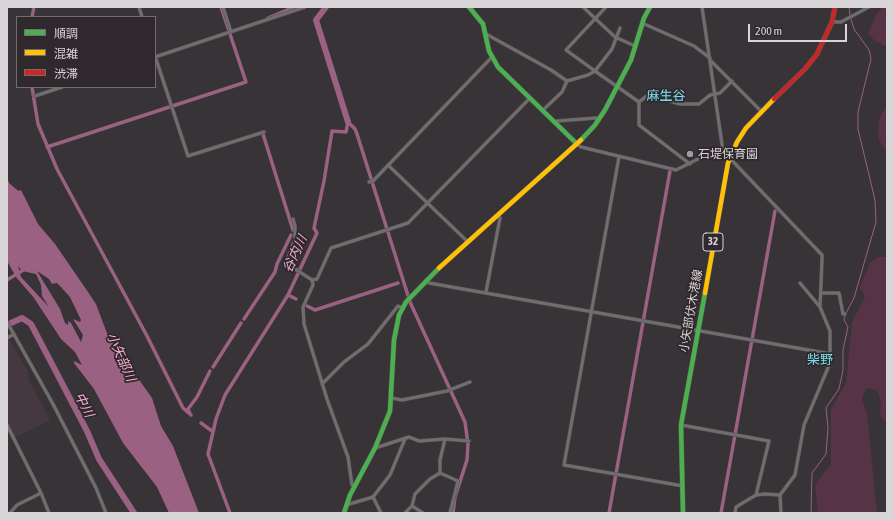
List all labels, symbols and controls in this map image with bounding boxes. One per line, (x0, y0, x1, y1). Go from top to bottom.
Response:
legend (16, 16, 156, 88)
scale bar (750, 16, 849, 42)
text: 200 m (755, 24, 782, 38)
text: 順調 (54, 27, 78, 41)
text: 混雑 (54, 47, 78, 61)
text: 渋滞 (54, 67, 78, 81)
district label: 麻生谷 (647, 88, 685, 104)
place label: 石堤保育園 (698, 147, 758, 161)
marker: 石堤保育園 (685, 149, 695, 159)
water label: 谷内川 (280, 233, 310, 275)
road number: 32 (703, 233, 723, 251)
street label: 小矢部伏木港線 (677, 268, 705, 354)
water label: 小矢部川 (103, 330, 139, 384)
district label: 柴野 (807, 352, 833, 368)
water label: 中川 (71, 390, 97, 420)

